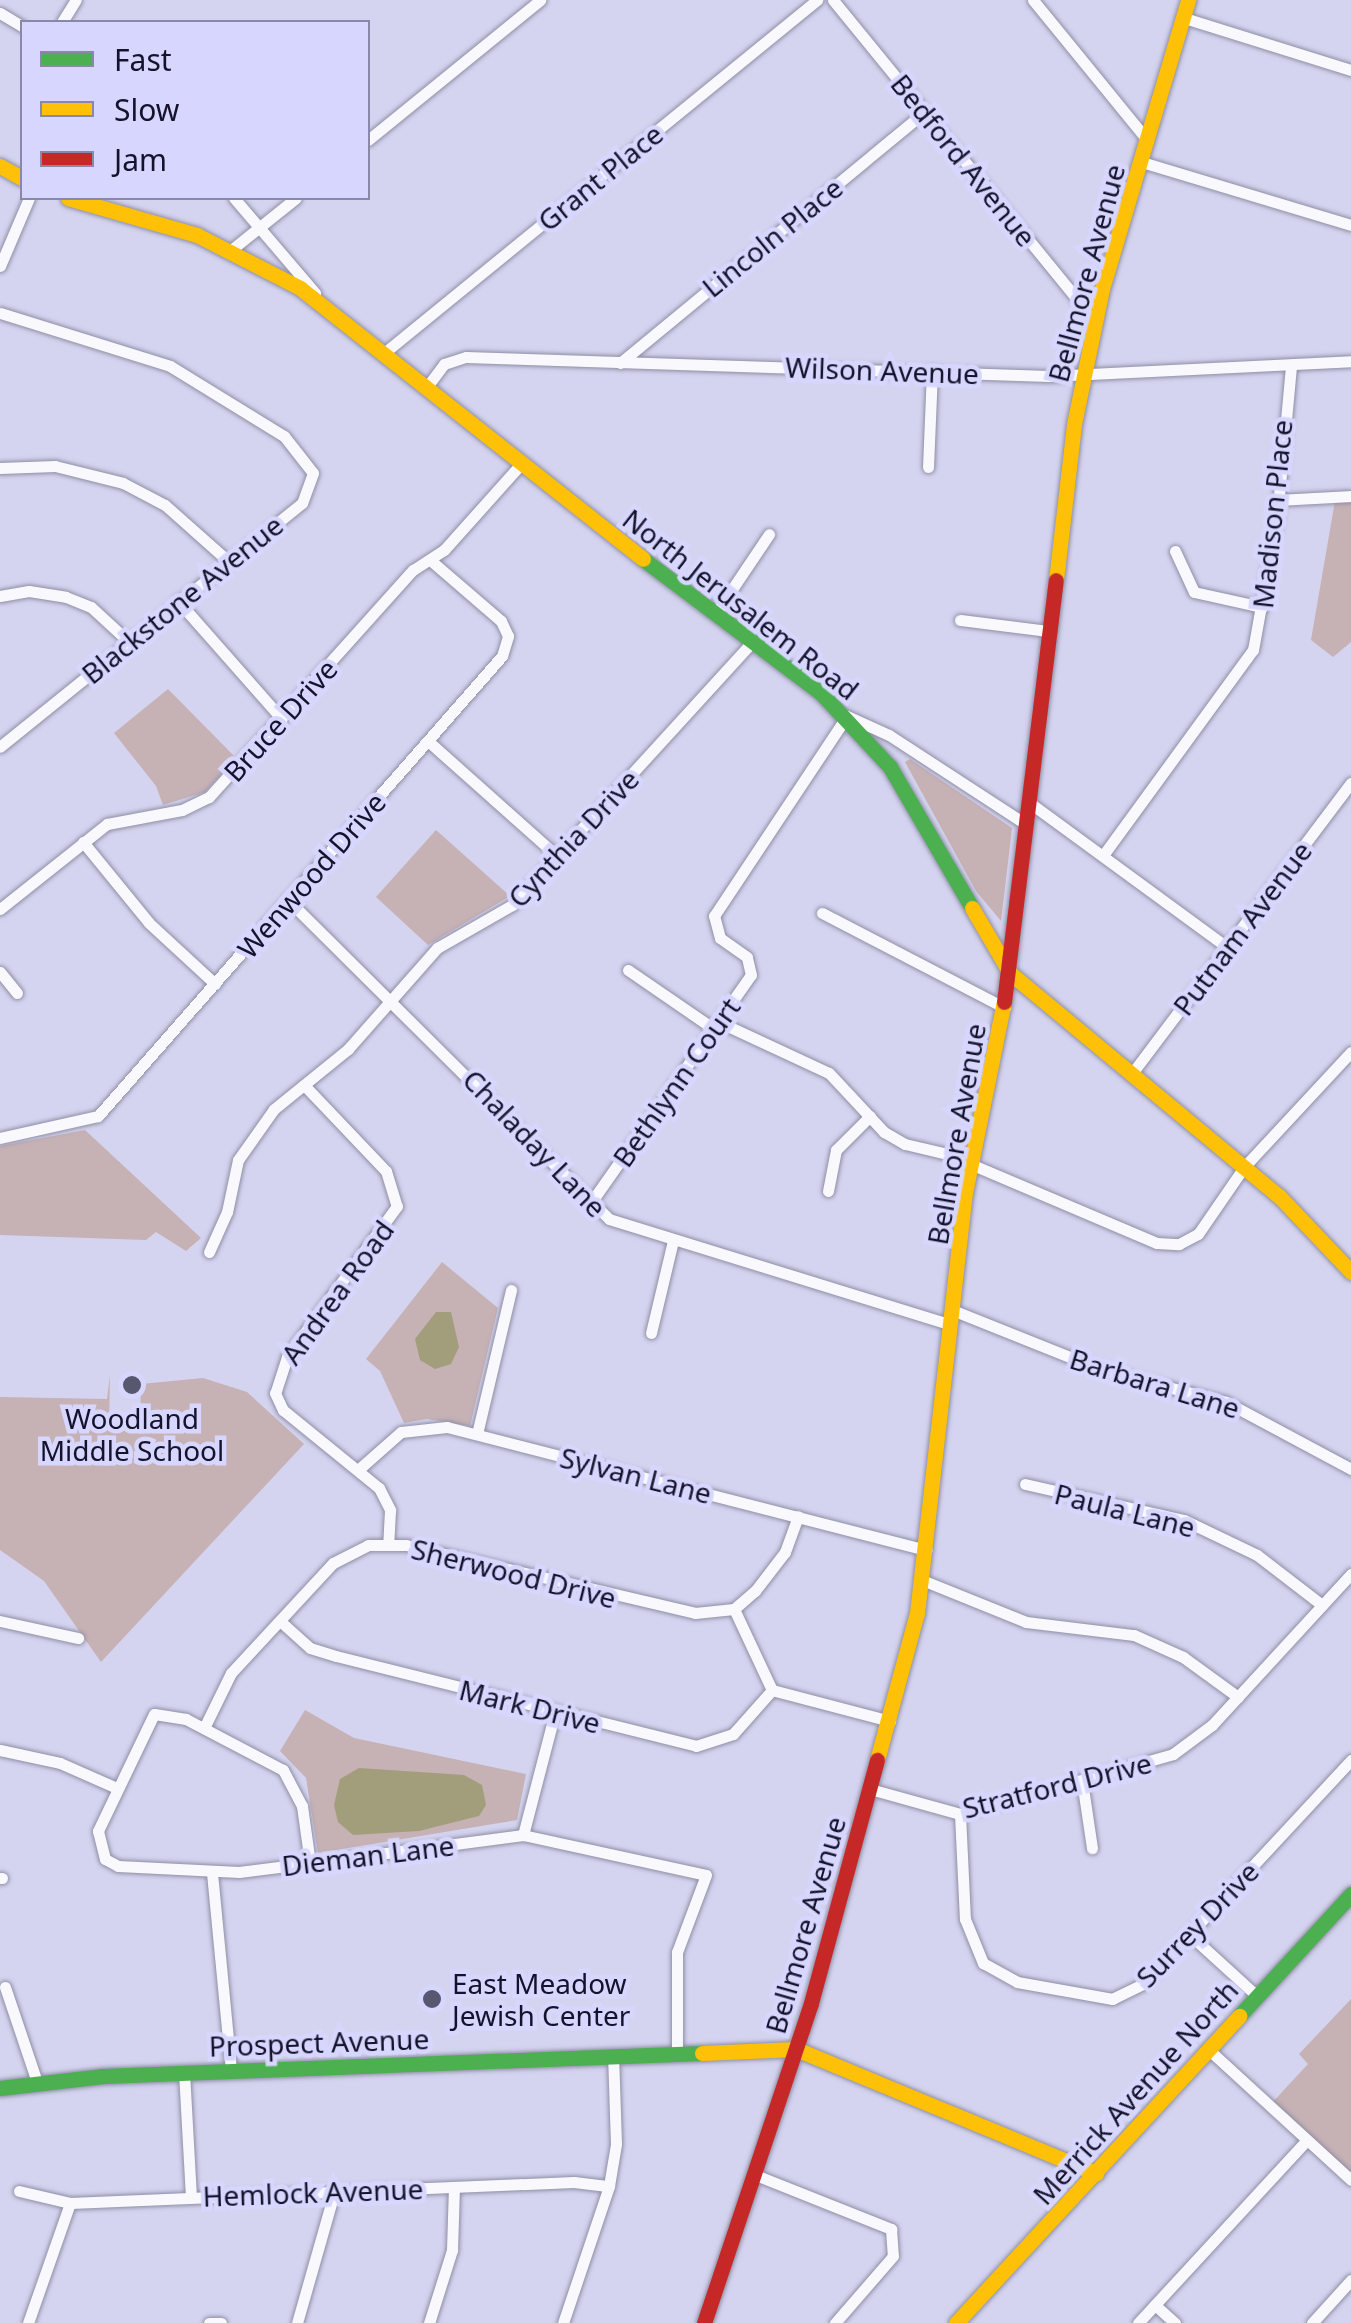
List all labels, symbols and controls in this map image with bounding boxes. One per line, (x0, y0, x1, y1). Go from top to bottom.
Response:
legend (20, 20, 370, 200)
text: Fast (114, 39, 172, 80)
street label: Bedford Avenue (884, 67, 1044, 253)
text: Slow (114, 89, 179, 130)
street label: Grant Place (531, 116, 669, 238)
text: Jam (114, 139, 167, 180)
street label: Bellmore Avenue (1041, 160, 1131, 386)
street label: Lincoln Place (695, 170, 849, 304)
street label: Wilson Avenue (785, 350, 979, 390)
street label: Madison Place (1245, 418, 1299, 610)
street label: North Jerusalem Road (617, 502, 865, 706)
street label: Blackstone Avenue (75, 508, 289, 690)
street label: Bruce Drive (216, 652, 344, 788)
street label: Cynthia Drive (501, 762, 645, 914)
street label: Wenwood Drive (230, 785, 392, 965)
street label: Putnam Avenue (1166, 834, 1318, 1022)
street label: Bethlynn Court (605, 991, 747, 1173)
street label: Bellmore Avenue (920, 1021, 992, 1247)
street label: Chaladay Lane (456, 1062, 614, 1224)
street label: Andrea Road (274, 1214, 400, 1370)
street label: Barbara Lane (1066, 1341, 1244, 1425)
marker: Woodland Middle School (121, 1374, 143, 1396)
place label: Woodland Middle School (40, 1401, 224, 1467)
street label: Sylvan Lane (557, 1440, 715, 1510)
street label: Paula Lane (1051, 1476, 1199, 1544)
street label: Sherwood Drive (408, 1531, 620, 1615)
street label: Mark Drive (456, 1672, 604, 1740)
street label: Stratford Drive (959, 1745, 1155, 1825)
street label: Bellmore Avenue (758, 1813, 852, 2037)
street label: Dieman Lane (280, 1828, 456, 1882)
street label: Surrey Drive (1129, 1854, 1265, 1994)
place label: East Meadow Jewish Center (452, 1966, 630, 2032)
street label: Merrick Avenue North (1025, 1973, 1245, 2211)
marker: East Meadow Jewish Center (421, 1988, 443, 2010)
street label: Prospect Avenue (208, 2021, 430, 2063)
street label: Hemlock Avenue (202, 2171, 424, 2213)

